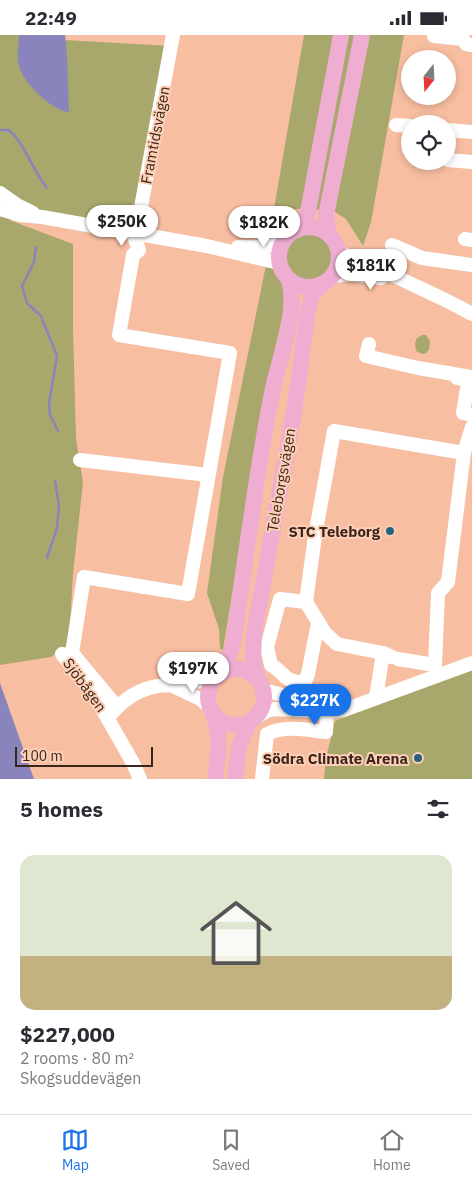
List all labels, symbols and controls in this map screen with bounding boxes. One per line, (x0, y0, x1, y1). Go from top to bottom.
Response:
text: 22:49 (25, 6, 77, 30)
north arrow (401, 50, 456, 105)
map controls (401, 50, 456, 170)
street label: Framtidsvägen (136, 84, 174, 186)
button: locate (401, 115, 456, 170)
pin: $250K (87, 205, 157, 247)
pin: $182K (229, 205, 299, 248)
text: $250K (97, 211, 147, 231)
text: $182K (239, 212, 289, 232)
pin: $181K (336, 249, 406, 291)
text: $181K (346, 255, 396, 275)
street label: Teleborgsvägen (263, 427, 299, 533)
place label: STC Teleborg (288, 522, 381, 541)
marker: STC Teleborg (384, 525, 396, 537)
pin: $197K (158, 651, 228, 694)
street label: Sjöbågen (59, 654, 111, 716)
text: $197K (168, 658, 218, 678)
pin: $227K (280, 683, 350, 726)
text: $227K (290, 690, 340, 710)
scale bar (15, 744, 152, 767)
text: 100 m (22, 747, 63, 765)
place label: Södra Climate Arena (263, 749, 408, 768)
marker: Södra Climate Arena (412, 752, 424, 764)
text: 5 homes (20, 795, 103, 823)
icon: filters (424, 795, 452, 823)
icon: home (191, 888, 281, 978)
text: $227,000 (20, 1020, 115, 1048)
text: 2 rooms · 80 m² (20, 1048, 134, 1068)
text: Skogsuddevägen (20, 1068, 141, 1088)
tab: Map (61, 1126, 89, 1174)
tab: Saved (212, 1126, 250, 1174)
tab: Home (373, 1126, 411, 1174)

